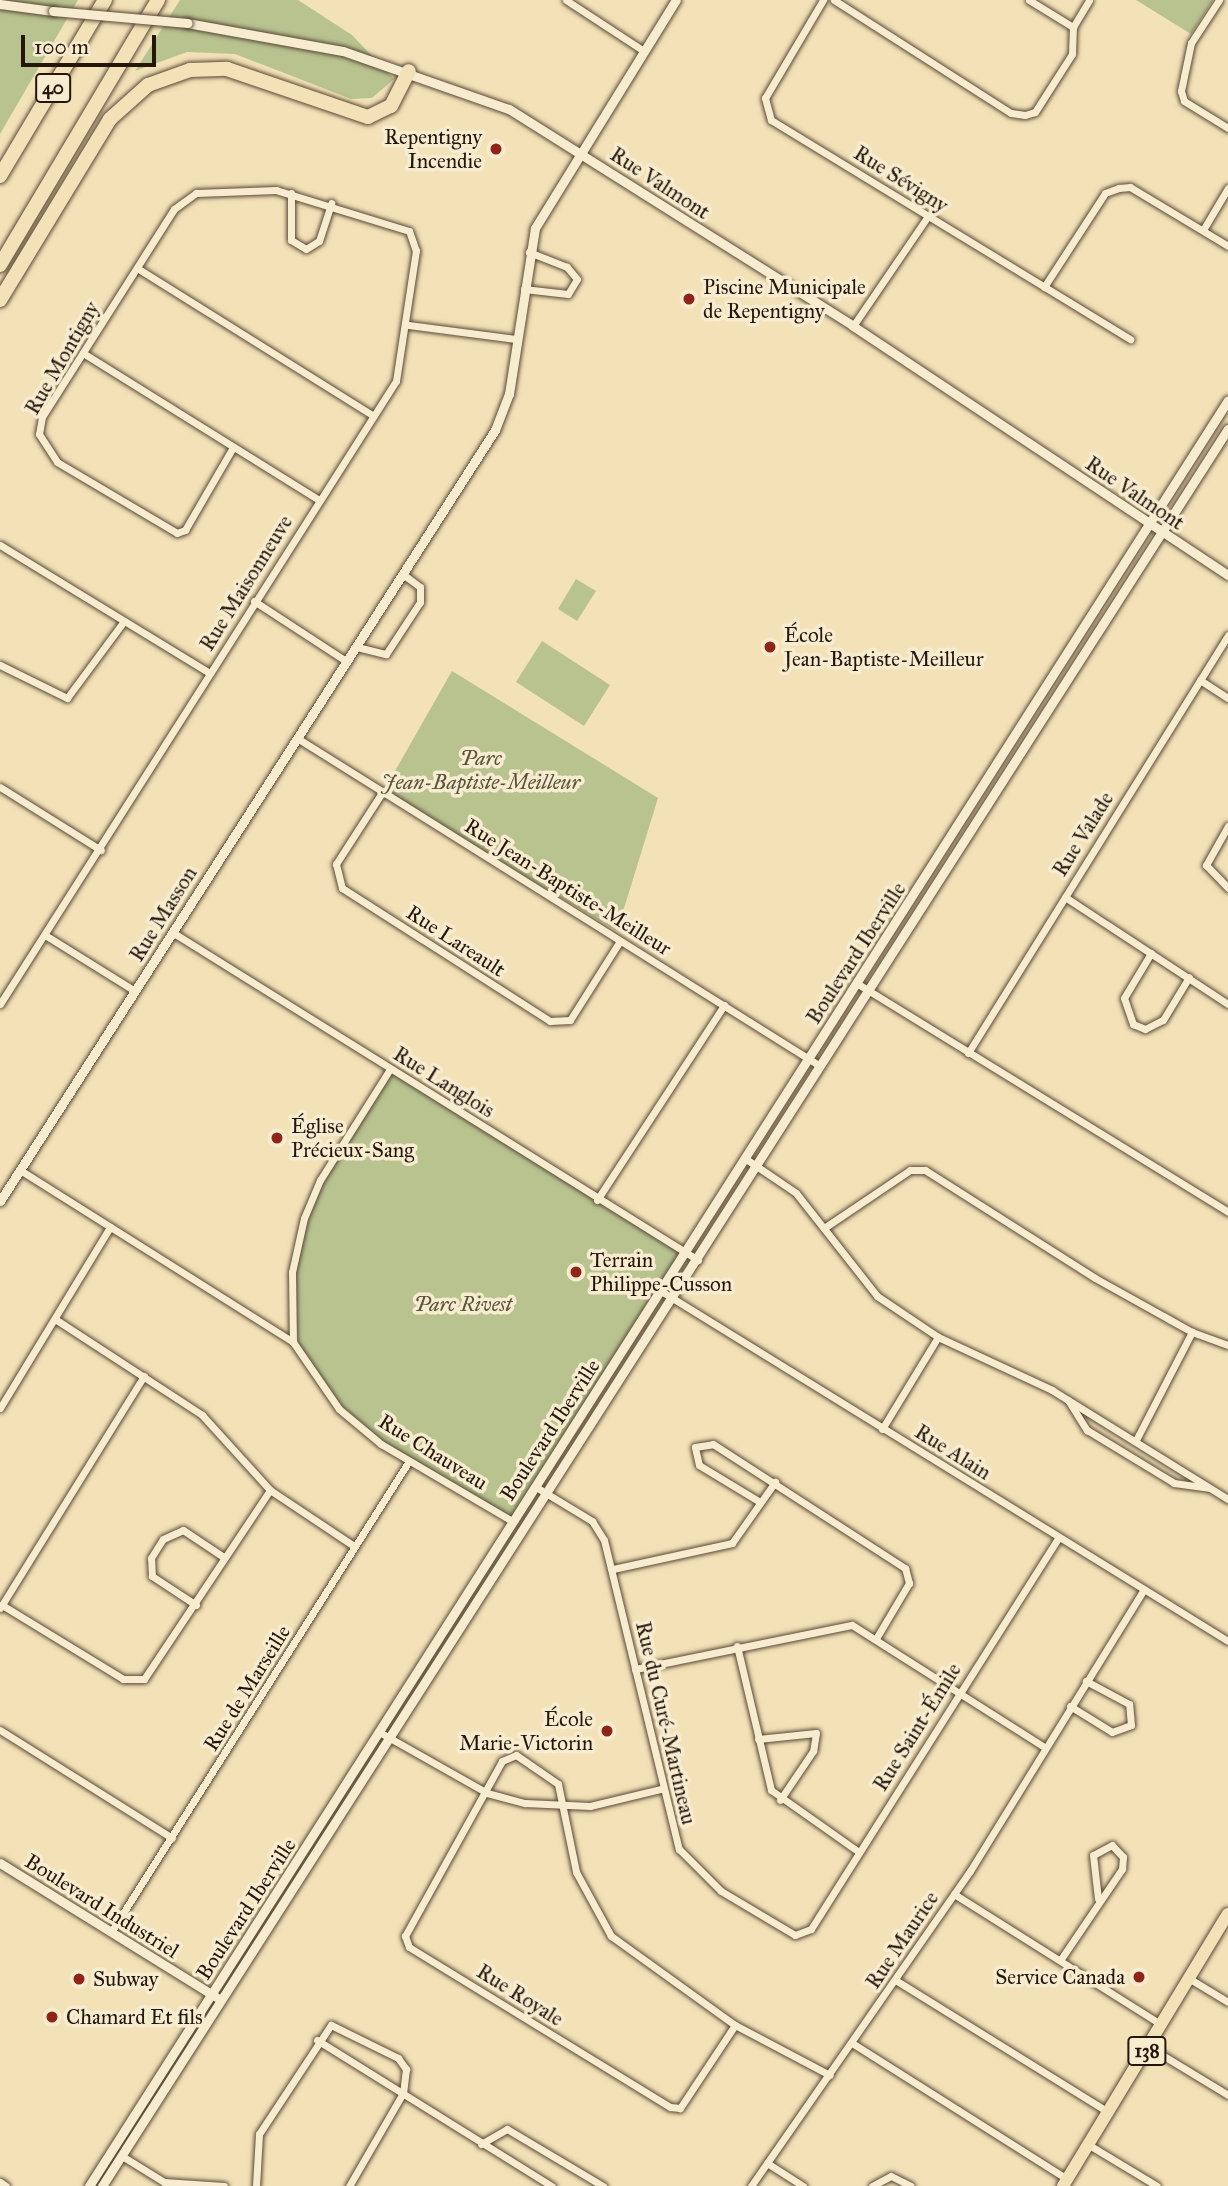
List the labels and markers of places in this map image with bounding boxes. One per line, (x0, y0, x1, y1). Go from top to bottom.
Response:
place label: Repentigny Incendie (384, 124, 482, 174)
marker: Repentigny Incendie (488, 141, 504, 157)
place label: Piscine Municipale de Repentigny (703, 274, 866, 324)
marker: Piscine Municipale de Repentigny (681, 291, 697, 307)
place label: École Jean-Baptiste-Meilleur (784, 622, 984, 672)
marker: École Jean-Baptiste-Meilleur (762, 639, 778, 655)
place label: Église Précieux-Sang (291, 1113, 414, 1163)
marker: Église Précieux-Sang (269, 1130, 285, 1146)
place label: Terrain Philippe-Cusson (590, 1247, 732, 1297)
marker: Terrain Philippe-Cusson (568, 1264, 584, 1280)
place label: École Marie-Victorin (459, 1706, 593, 1756)
marker: École Marie-Victorin (599, 1723, 615, 1739)
place label: Service Canada (995, 1964, 1125, 1990)
place label: Subway (93, 1966, 158, 1992)
marker: Service Canada (1131, 1969, 1147, 1985)
marker: Subway (71, 1971, 87, 1987)
place label: Chamard Et fils (66, 2004, 203, 2030)
marker: Chamard Et fils (44, 2009, 60, 2025)

